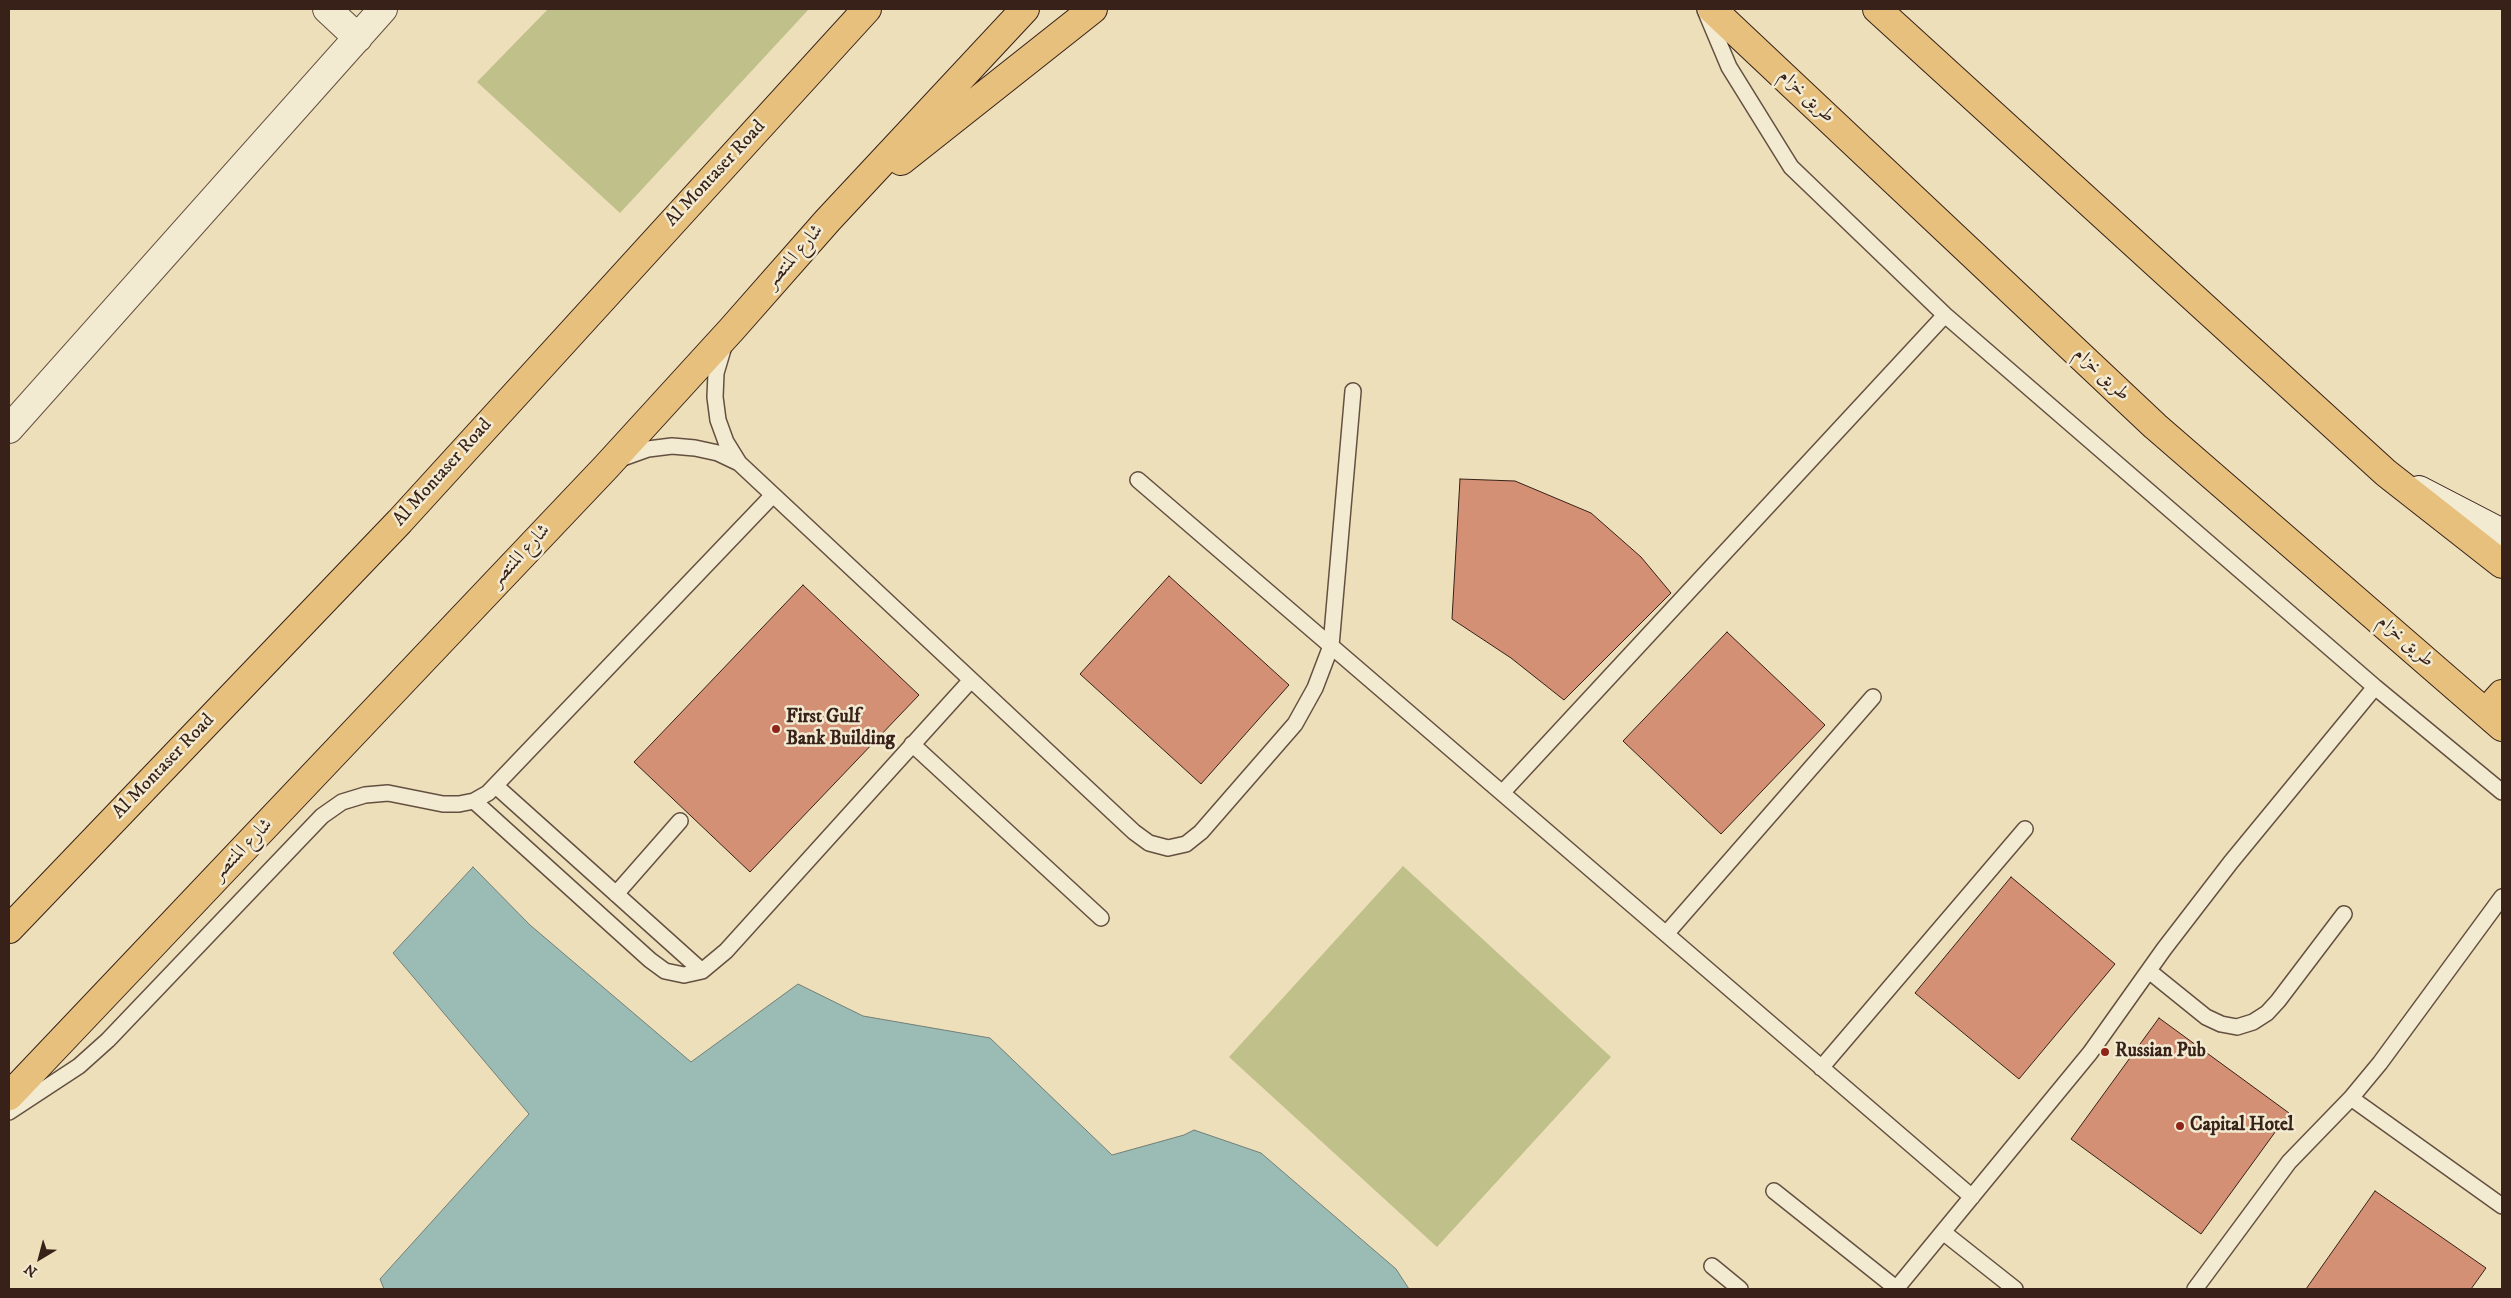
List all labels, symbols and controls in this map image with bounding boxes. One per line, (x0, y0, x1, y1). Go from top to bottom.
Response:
street label: طريق خزام (1773, 65, 1839, 129)
street label: Al Montaser Road (661, 116, 771, 232)
street label: شارع المنتصر (761, 220, 829, 294)
street label: طريق خزام (2068, 343, 2134, 407)
street label: Al Montaser Road (389, 415, 497, 531)
street label: شارع المنتصر (486, 520, 556, 592)
street label: طريق خزام (2372, 611, 2438, 673)
place label: First Gulf Bank Building (786, 707, 895, 751)
street label: Al Montaser Road (108, 710, 220, 824)
marker: First Gulf Bank Building (770, 723, 782, 735)
street label: شارع المنتصر (208, 814, 278, 886)
place label: Russian Pub (2115, 1041, 2206, 1063)
marker: Russian Pub (2099, 1046, 2111, 1058)
place label: Capital Hotel (2190, 1115, 2294, 1137)
marker: Capital Hotel (2174, 1120, 2186, 1132)
north arrow (15, 1233, 65, 1283)
text: N (21, 1259, 41, 1281)

